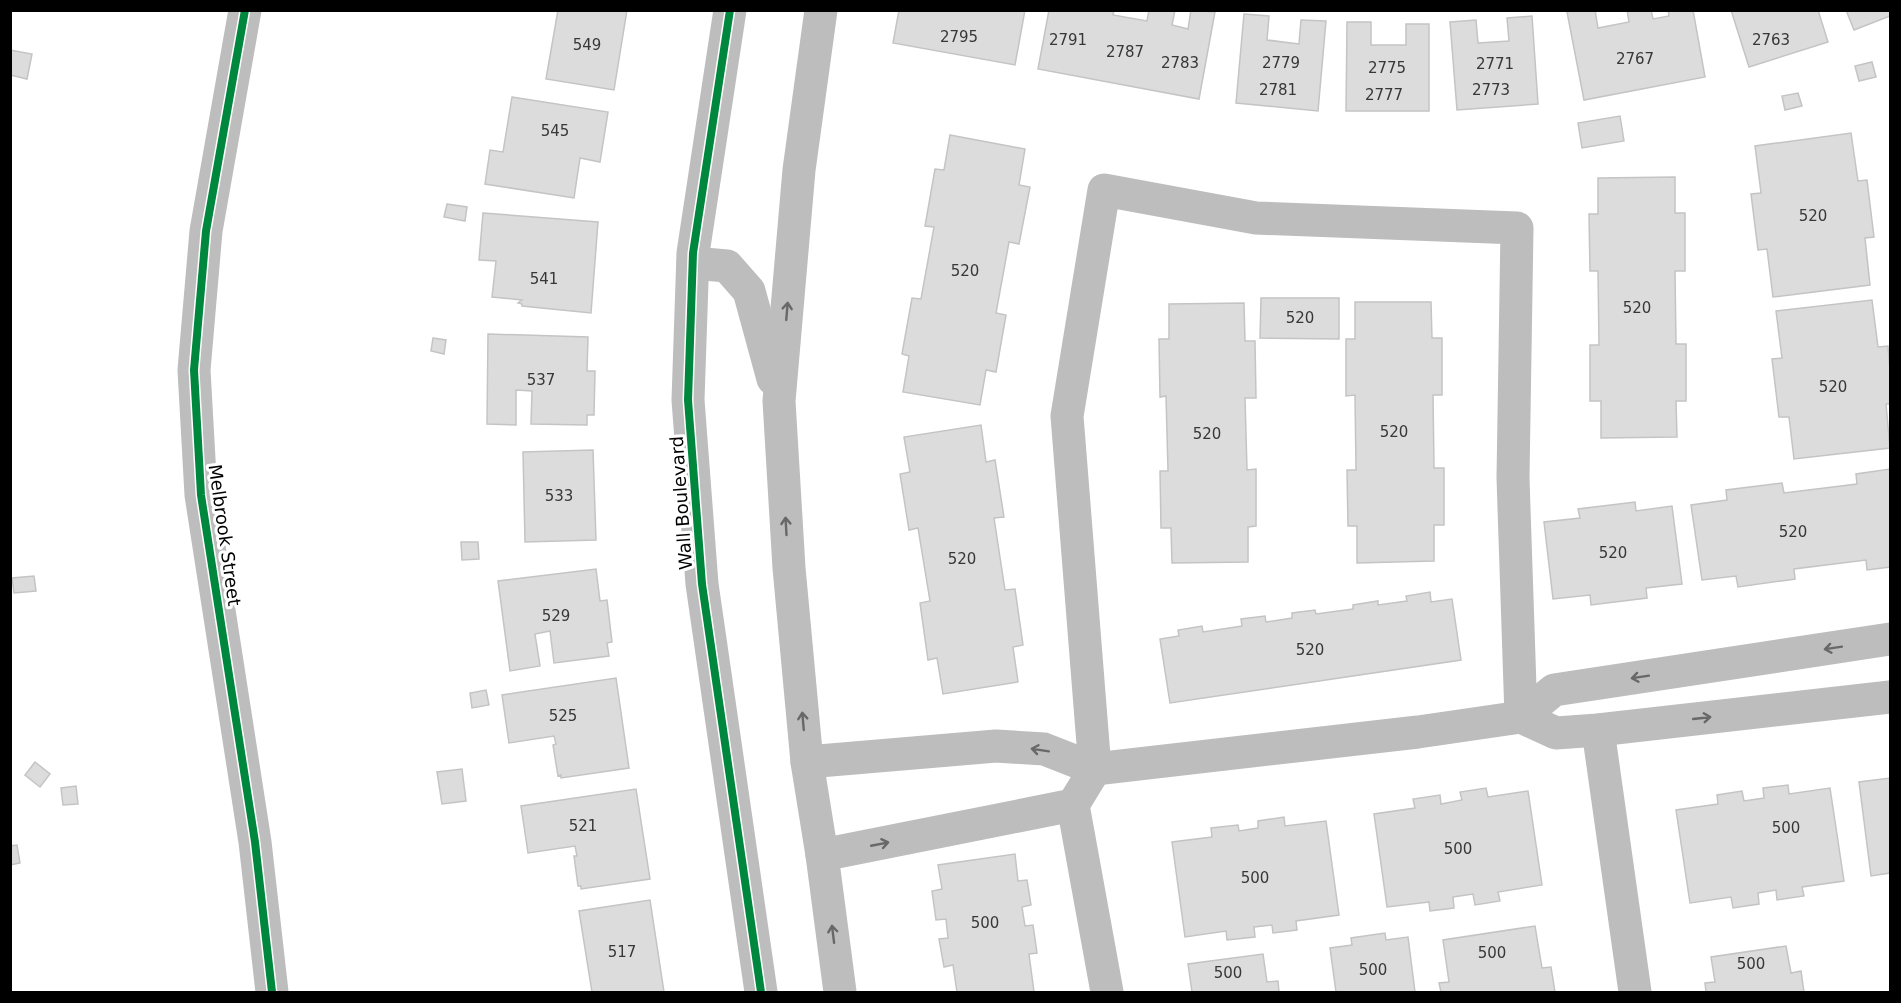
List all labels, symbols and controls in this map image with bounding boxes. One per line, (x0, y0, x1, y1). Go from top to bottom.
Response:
house number: 2795 (940, 28, 978, 46)
house number: 2791 (1049, 31, 1087, 49)
house number: 2763 (1752, 31, 1790, 49)
house number: 549 (573, 36, 601, 54)
house number: 2787 (1106, 43, 1144, 61)
house number: 2767 (1616, 50, 1654, 68)
house number: 2783 (1161, 54, 1199, 72)
house number: 2779 (1262, 54, 1300, 72)
house number: 2771 (1476, 55, 1514, 73)
house number: 2775 (1368, 59, 1406, 77)
house number: 2781 (1259, 81, 1297, 99)
house number: 2773 (1472, 81, 1510, 99)
house number: 2777 (1365, 86, 1403, 104)
house number: 545 (541, 122, 569, 140)
house number: 520 (1799, 207, 1827, 225)
house number: 520 (951, 262, 979, 280)
house number: 541 (530, 270, 558, 288)
house number: 520 (1623, 299, 1651, 317)
one-way arrow (781, 301, 792, 321)
house number: 520 (1286, 309, 1314, 327)
house number: 537 (527, 371, 555, 389)
house number: 520 (1819, 378, 1847, 396)
house number: 520 (1380, 423, 1408, 441)
house number: 520 (1193, 425, 1221, 443)
street label: Wall Boulevard (666, 435, 696, 571)
street label: Melbrook Street (205, 463, 245, 607)
house number: 533 (545, 487, 573, 505)
one-way arrow (781, 517, 792, 537)
house number: 520 (1779, 523, 1807, 541)
house number: 520 (1599, 544, 1627, 562)
house number: 520 (948, 550, 976, 568)
house number: 529 (542, 607, 570, 625)
house number: 520 (1296, 641, 1324, 659)
one-way arrow (1823, 642, 1843, 653)
one-way arrow (1630, 671, 1650, 682)
house number: 525 (549, 707, 577, 725)
one-way arrow (797, 711, 808, 731)
one-way arrow (1691, 712, 1711, 723)
one-way arrow (1031, 744, 1050, 755)
house number: 521 (569, 817, 597, 835)
house number: 500 (1772, 819, 1800, 837)
one-way arrow (869, 838, 889, 849)
house number: 500 (1444, 840, 1472, 858)
house number: 500 (1241, 869, 1269, 887)
house number: 500 (971, 914, 999, 932)
one-way arrow (827, 925, 838, 945)
house number: 517 (608, 943, 636, 961)
house number: 500 (1478, 944, 1506, 962)
house number: 500 (1737, 955, 1765, 973)
house number: 500 (1359, 961, 1387, 979)
house number: 500 (1214, 964, 1242, 982)

